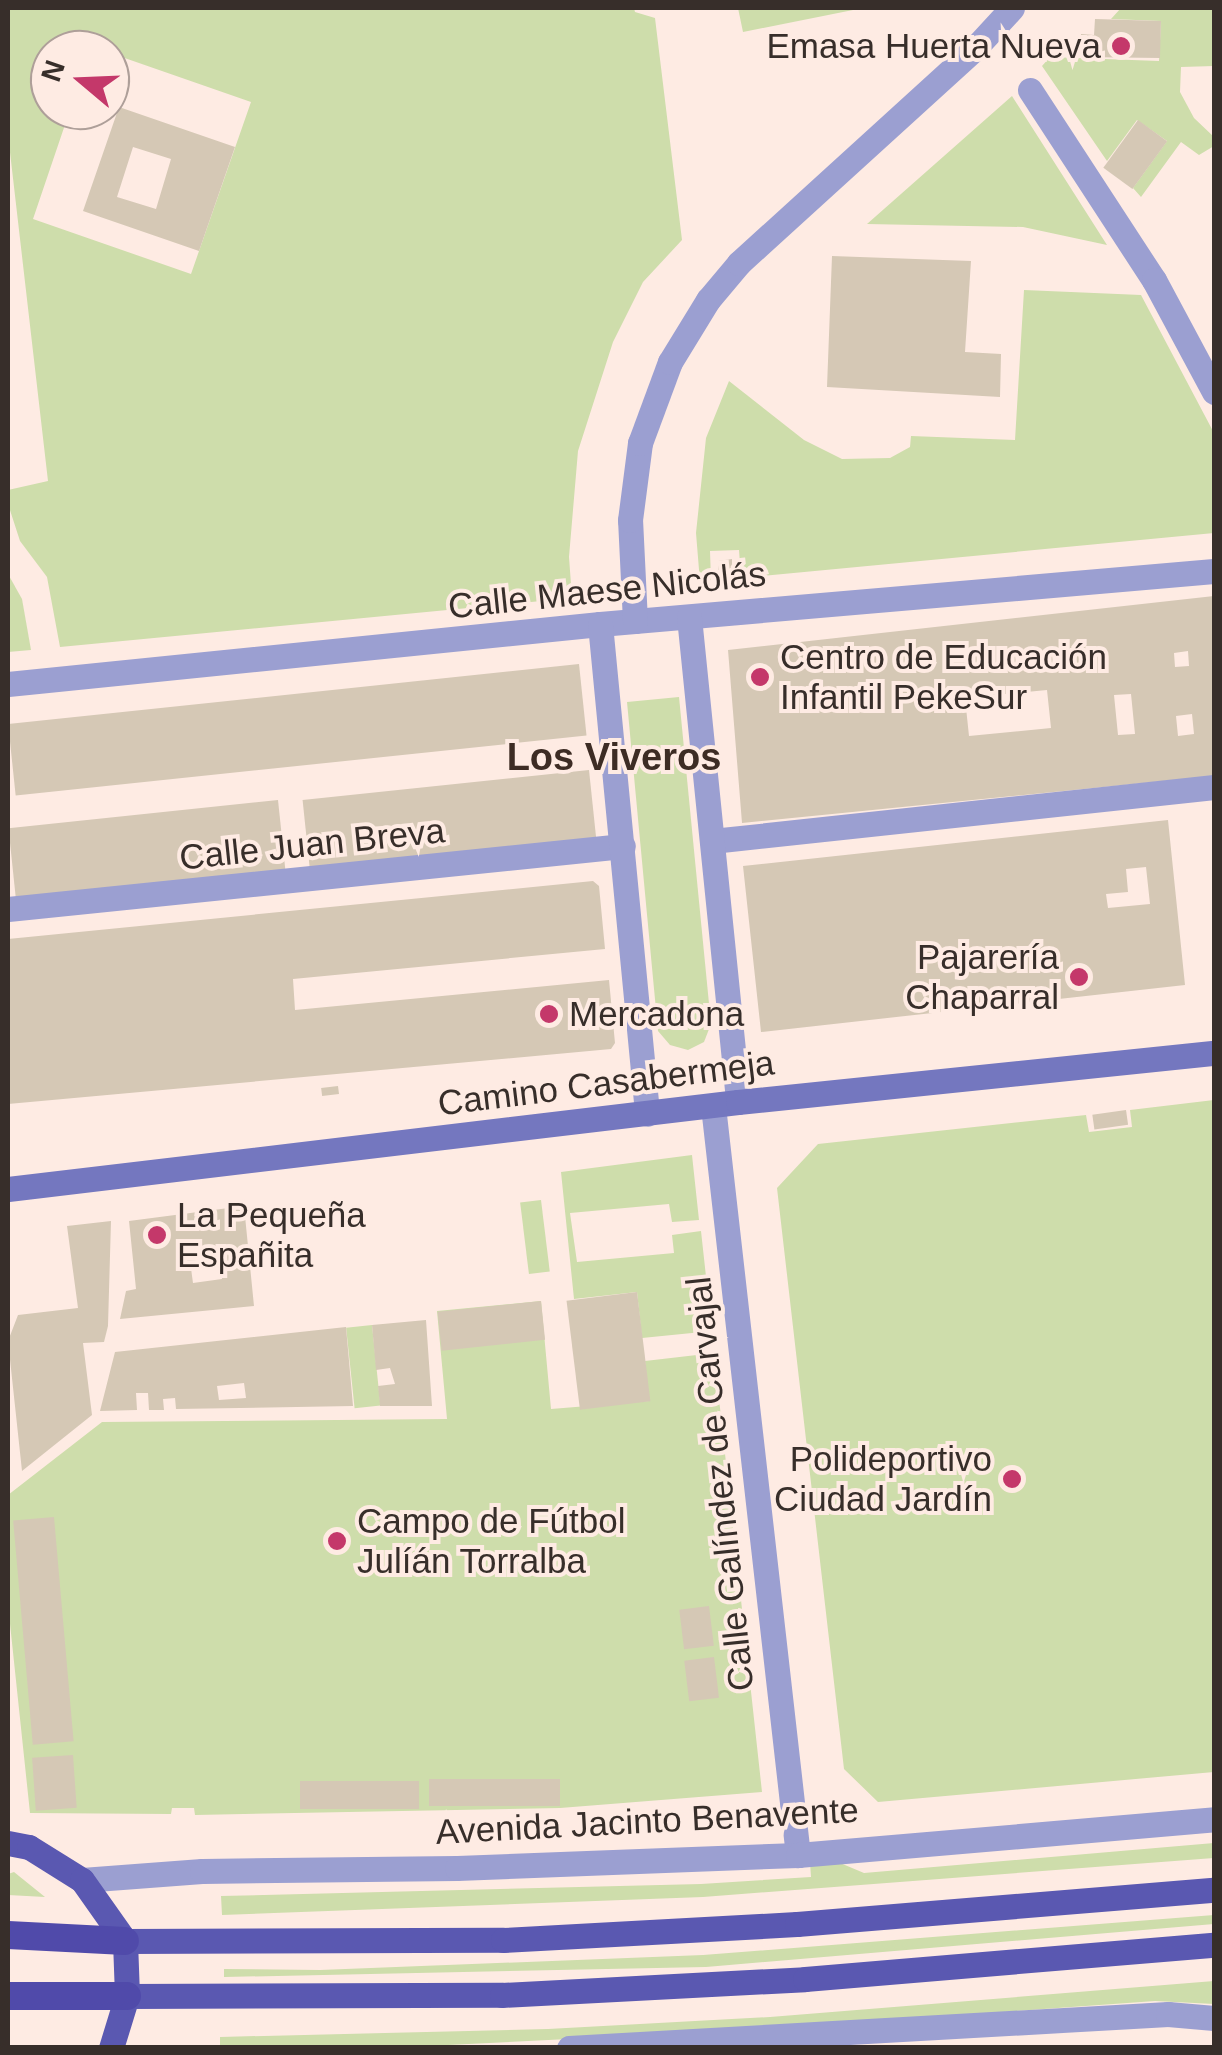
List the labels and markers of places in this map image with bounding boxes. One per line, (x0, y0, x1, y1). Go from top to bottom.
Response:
place label: Emasa Huerta Nueva (766, 25, 1101, 67)
marker: Emasa Huerta Nueva (1110, 35, 1132, 57)
place label: Centro de Educación Infantil PekeSur (780, 636, 1107, 718)
marker: Centro de Educación Infantil PekeSur (749, 666, 771, 688)
place label: Pajarería Chaparral (905, 936, 1059, 1018)
marker: Pajarería Chaparral (1068, 966, 1090, 988)
place label: Mercadona (569, 993, 744, 1035)
marker: Mercadona (538, 1003, 560, 1025)
place label: La Pequeña Españita (177, 1194, 366, 1276)
marker: La Pequeña Españita (146, 1224, 168, 1246)
place label: Polideportivo Ciudad Jardín (774, 1438, 992, 1520)
marker: Polideportivo Ciudad Jardín (1001, 1468, 1023, 1490)
place label: Campo de Fútbol Julíán Torralba (357, 1500, 625, 1582)
marker: Campo de Fútbol Julíán Torralba (326, 1530, 348, 1552)

